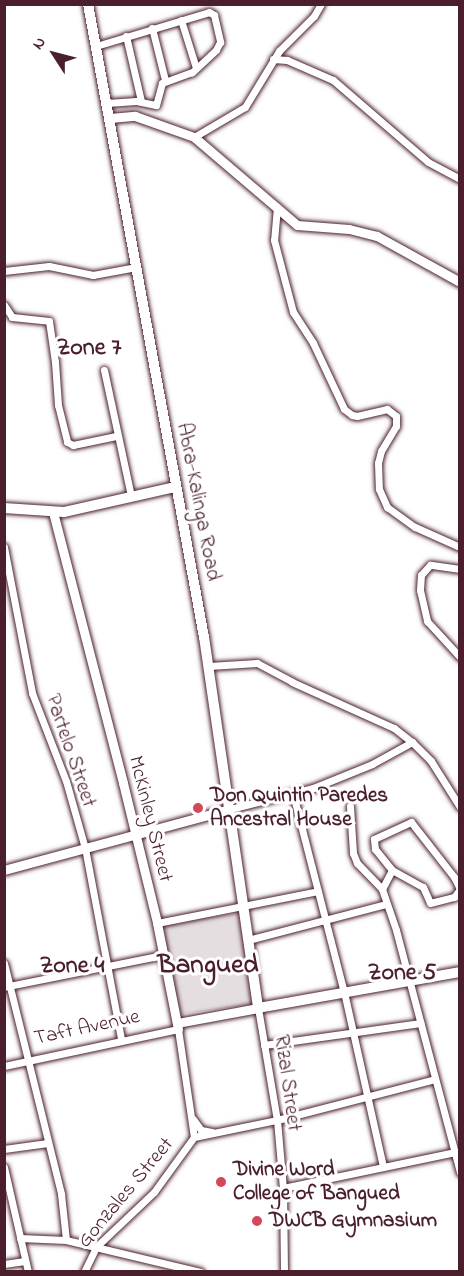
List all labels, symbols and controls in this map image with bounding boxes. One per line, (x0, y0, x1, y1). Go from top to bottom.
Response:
north arrow (24, 24, 84, 84)
text: N (27, 32, 52, 55)
district label: Zone 7 (57, 335, 121, 363)
street label: Abra-Kalinga Road (170, 421, 226, 583)
street label: Partelo Street (39, 691, 101, 811)
street label: McKinley Street (122, 753, 178, 885)
place label: Don Quintin Paredes Ancestral House (210, 783, 388, 833)
marker: Don Quintin Paredes Ancestral House (191, 801, 205, 815)
district label: Bangued (158, 950, 258, 982)
district label: Zone 4 (40, 953, 104, 981)
district label: Zone 5 (368, 960, 436, 988)
street label: Taft Avenue (32, 1005, 142, 1051)
street label: Rizal Street (268, 1033, 306, 1133)
street label: Gonzales Street (73, 1133, 179, 1253)
place label: Divine Word College of Bangued (233, 1157, 400, 1207)
marker: Divine Word College of Bangued (214, 1175, 228, 1189)
place label: DWCB Gymnasium (269, 1208, 437, 1234)
marker: DWCB Gymnasium (250, 1214, 264, 1228)

